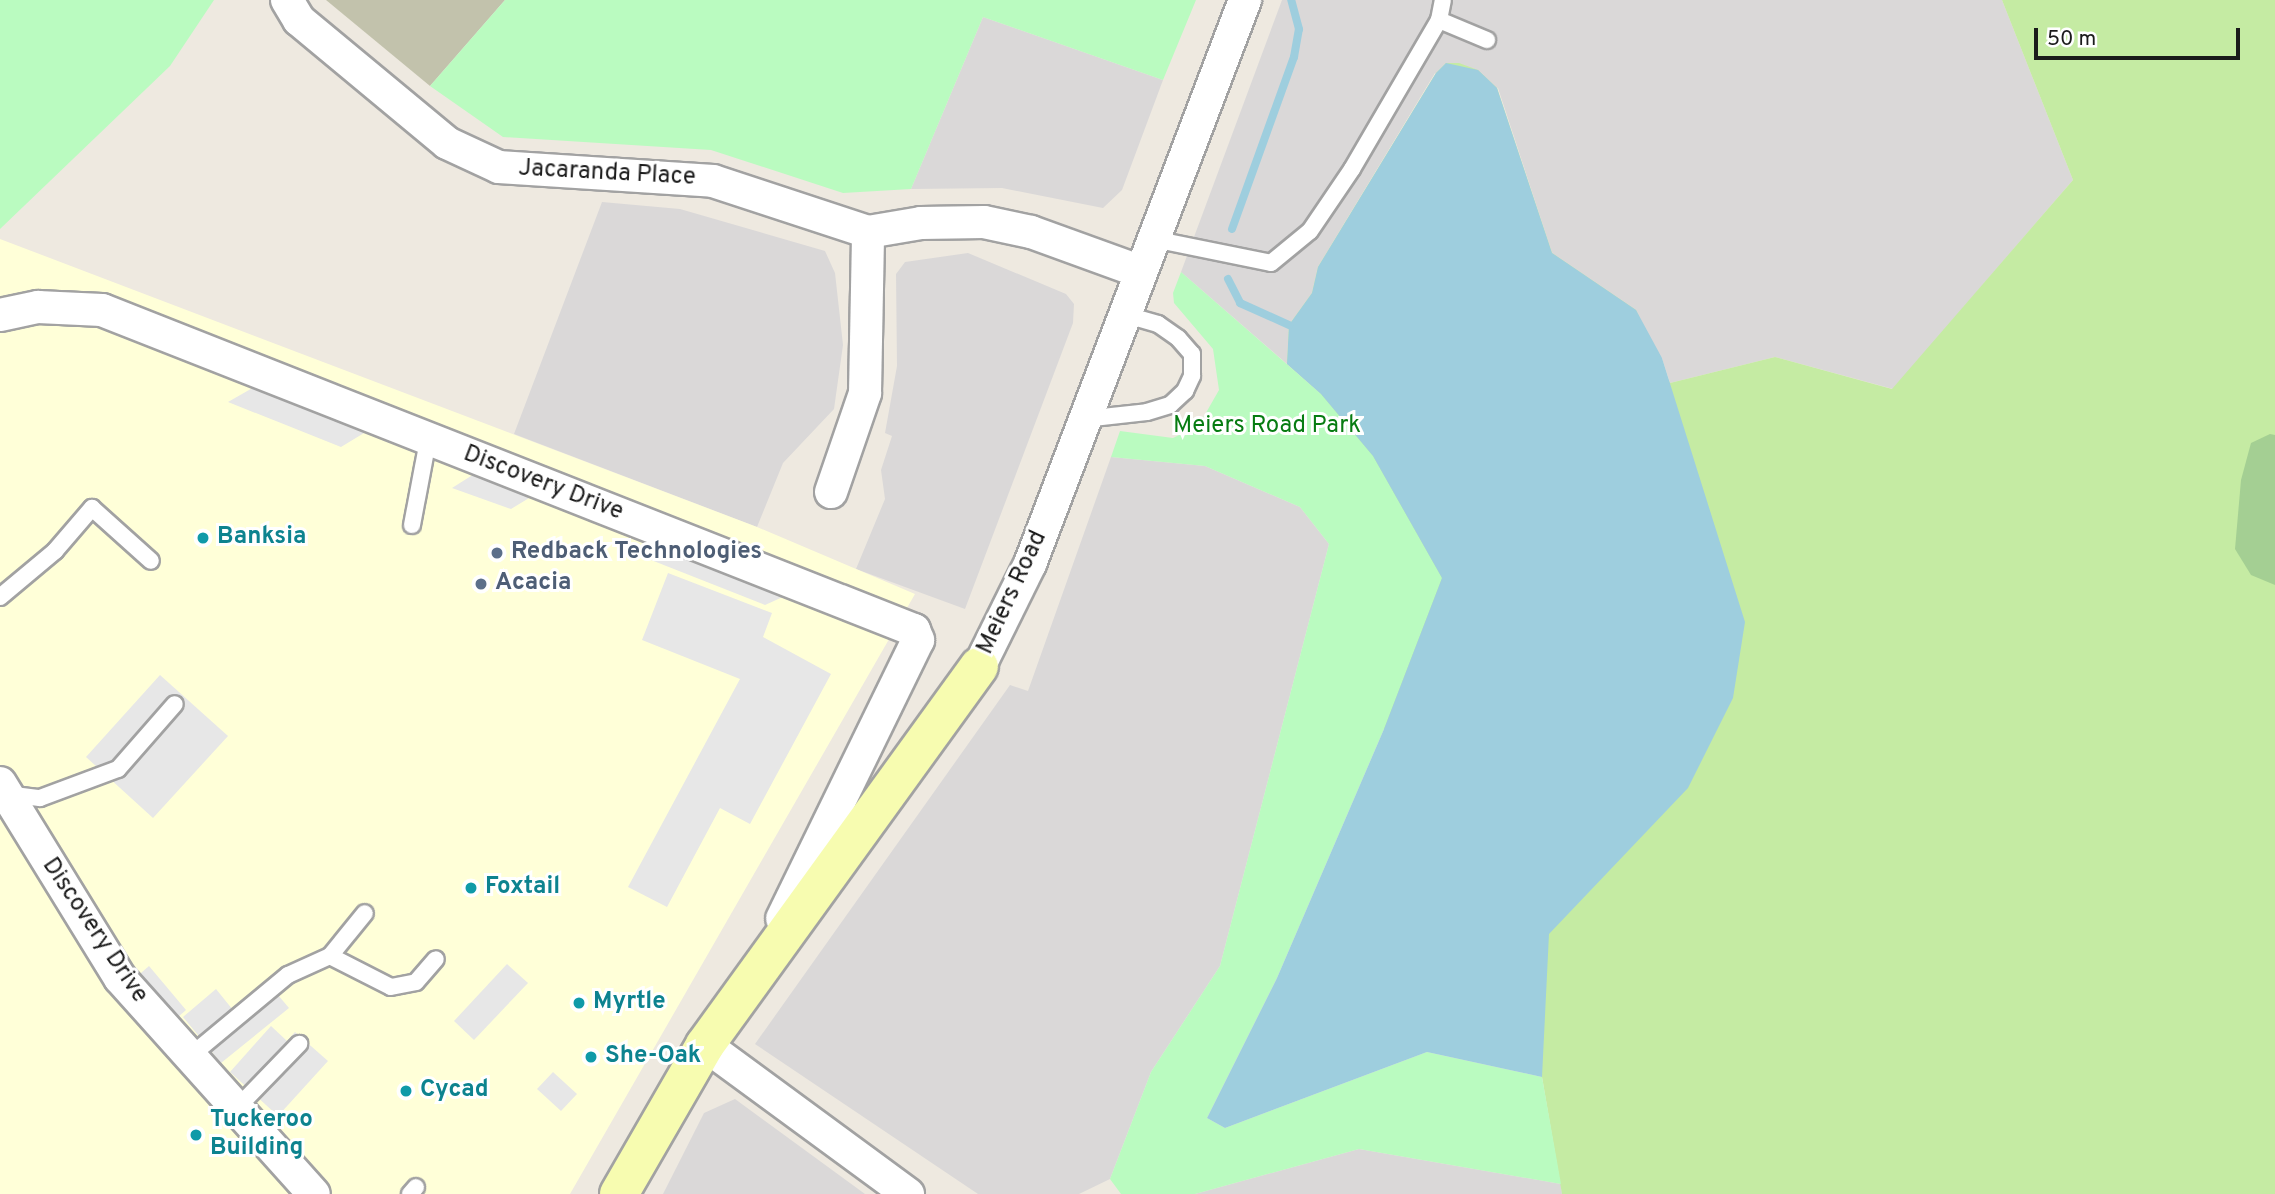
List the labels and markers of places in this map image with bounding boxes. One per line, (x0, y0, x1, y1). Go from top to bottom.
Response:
place label: Banksia (217, 524, 306, 552)
marker: Banksia (195, 530, 211, 546)
place label: Redback Technologies (511, 539, 762, 567)
marker: Redback Technologies (489, 545, 505, 561)
place label: Acacia (495, 570, 571, 598)
marker: Acacia (473, 576, 489, 592)
place label: Foxtail (485, 874, 560, 902)
marker: Foxtail (463, 880, 479, 896)
place label: Myrtle (593, 989, 666, 1017)
marker: Myrtle (571, 995, 587, 1011)
place label: She-Oak (605, 1043, 701, 1071)
marker: She-Oak (583, 1049, 599, 1065)
place label: Cycad (420, 1077, 489, 1105)
marker: Cycad (398, 1083, 414, 1099)
place label: Tuckeroo Building (210, 1107, 313, 1163)
marker: Tuckeroo Building (188, 1127, 204, 1143)

